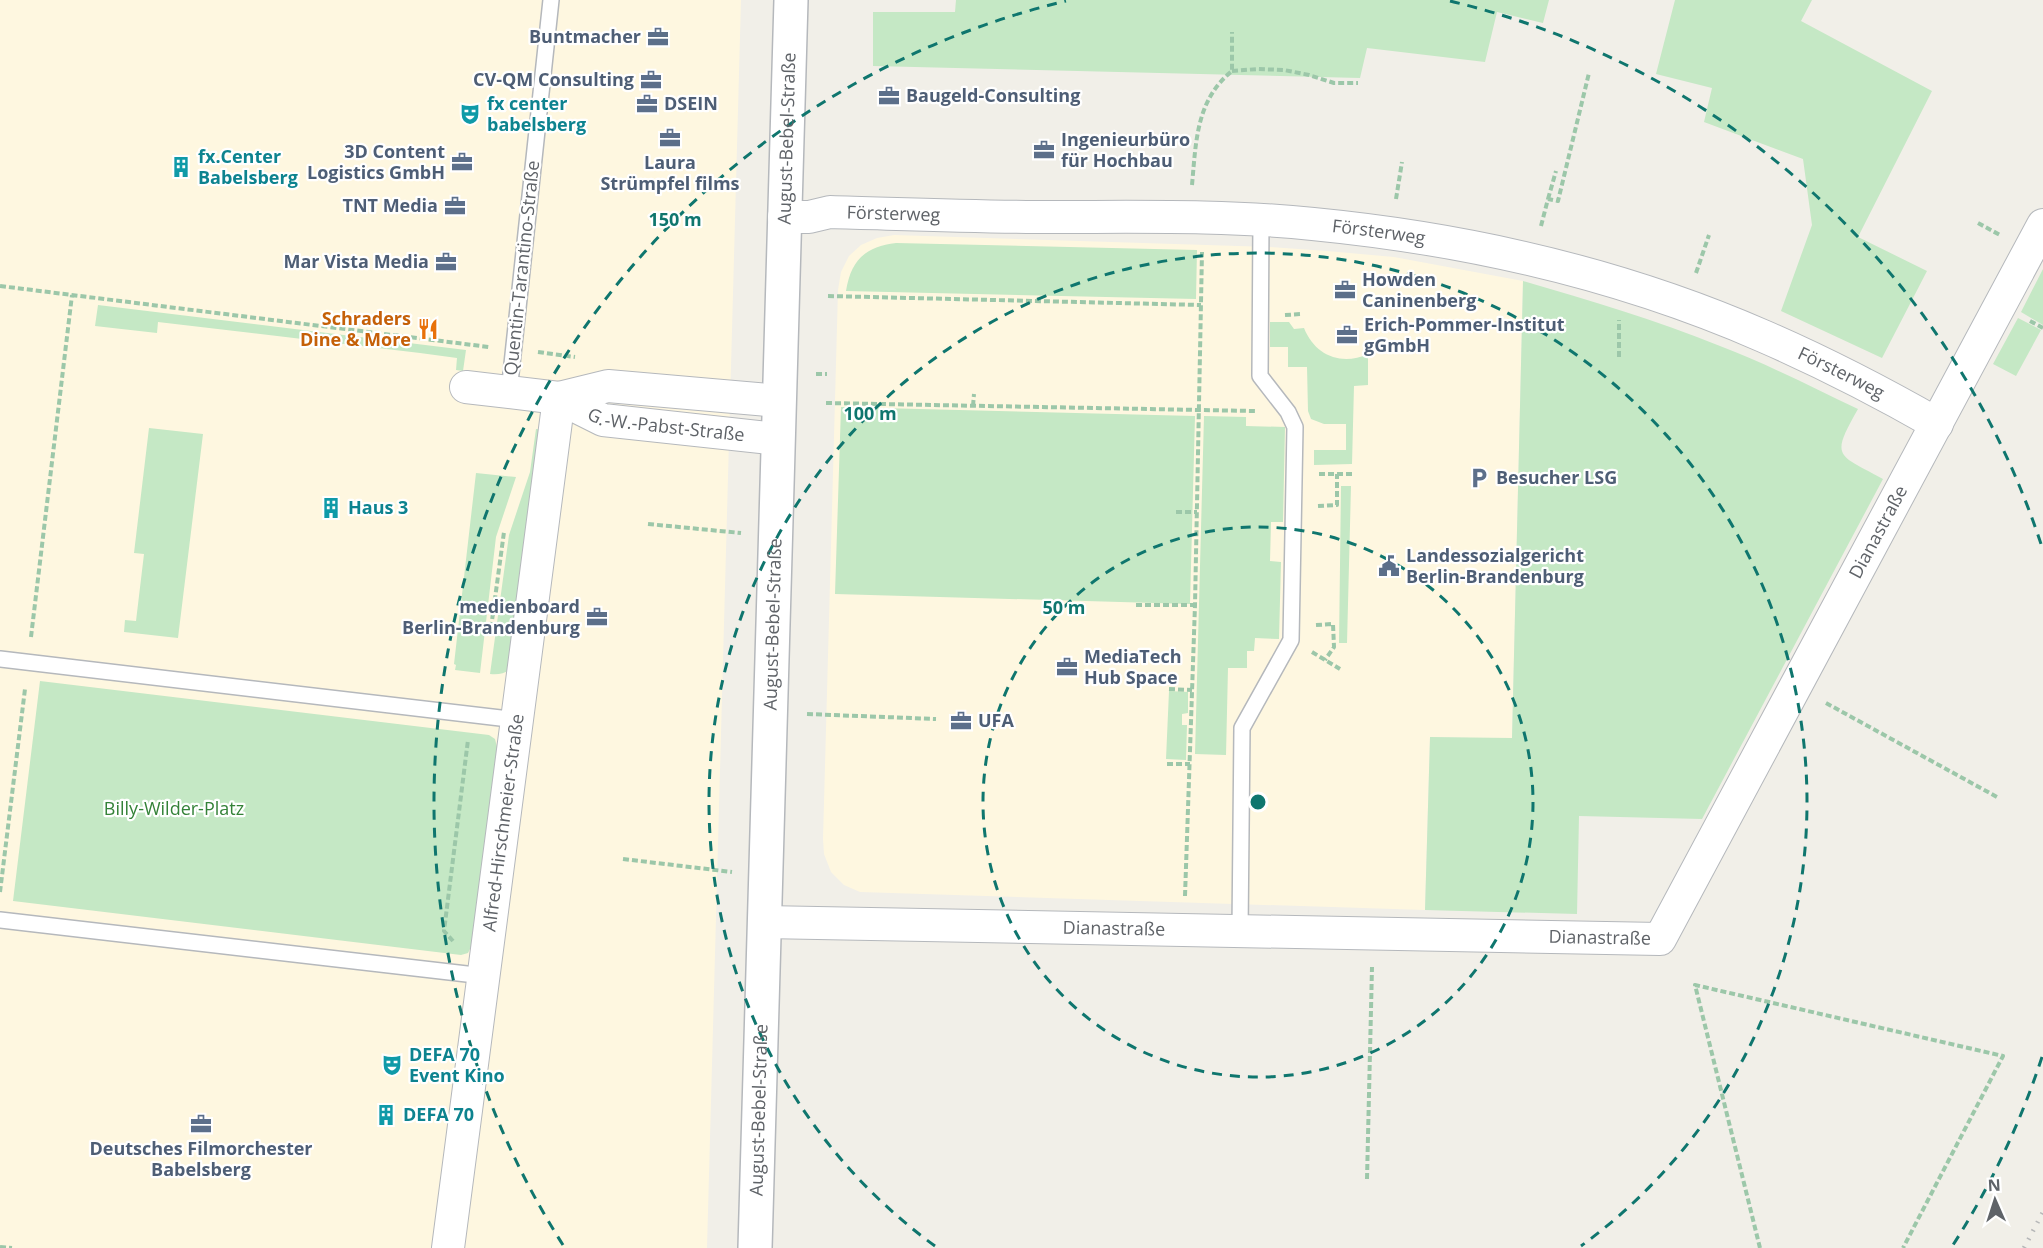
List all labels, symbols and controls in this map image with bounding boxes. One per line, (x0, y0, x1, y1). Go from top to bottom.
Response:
place label: Buntmacher (529, 24, 641, 48)
office icon: Buntmacher (646, 25, 670, 49)
street label: August-Bebel-Straße (772, 52, 800, 225)
place label: CV-QM Consulting (473, 67, 634, 91)
office icon: CV-QM Consulting (639, 68, 663, 92)
place label: Baugeld-Consulting (906, 83, 1080, 107)
office icon: Baugeld-Consulting (877, 84, 901, 108)
place label: fx center babelsberg (487, 91, 586, 136)
place label: DSEIN (664, 91, 718, 115)
office icon: DSEIN (635, 92, 659, 116)
theatre icon: fx center babelsberg (458, 102, 482, 126)
office icon: Laura Strümpfel films (658, 126, 682, 150)
place label: Ingenieurbüro für Hochbau (1061, 127, 1190, 172)
office icon: Ingenieurbüro für Hochbau (1032, 138, 1056, 162)
place label: 3D Content Logistics GmbH (307, 139, 445, 184)
place label: fx.Center Babelsberg (198, 144, 298, 189)
office icon: 3D Content Logistics GmbH (450, 150, 474, 174)
place label: Laura Strümpfel films (600, 150, 740, 195)
building icon: fx.Center Babelsberg (169, 155, 193, 179)
street label: Quentin-Tarantino-Straße (498, 159, 544, 376)
place label: TNT Media (342, 193, 438, 217)
office icon: TNT Media (443, 194, 467, 218)
street label: Försterweg (846, 199, 941, 226)
text: 150 m (648, 207, 702, 231)
street label: Försterweg (1331, 213, 1427, 249)
place label: Mar Vista Media (283, 249, 429, 273)
office icon: Mar Vista Media (434, 250, 458, 274)
place label: Howden Caninenberg (1362, 267, 1476, 312)
office icon: Howden Caninenberg (1333, 278, 1357, 302)
place label: Schraders Dine & More (300, 306, 411, 351)
place label: Erich-Pommer-Institut gGmbH (1364, 312, 1565, 357)
restaurant icon: Schraders Dine & More (416, 317, 440, 341)
office icon: Erich-Pommer-Institut gGmbH (1335, 323, 1359, 347)
street label: Försterweg (1794, 340, 1889, 404)
street label: G.-W.-Pabst-Straße (584, 401, 746, 446)
text: 100 m (843, 401, 897, 425)
place label: Besucher LSG (1496, 465, 1617, 489)
parking icon: Besucher LSG (1467, 466, 1491, 490)
street label: Dianastraße (1843, 481, 1912, 582)
place label: Haus 3 (348, 495, 408, 519)
building icon: Haus 3 (319, 496, 343, 520)
street label: August-Bebel-Straße (758, 538, 786, 711)
place label: Landessozialgericht Berlin-Brandenburg (1406, 543, 1584, 588)
public building icon: Landessozialgericht Berlin-Brandenburg (1377, 554, 1401, 578)
place label: medienboard Berlin-Brandenburg (402, 594, 580, 639)
text: 50 m (1043, 595, 1085, 619)
office icon: medienboard Berlin-Brandenburg (585, 605, 609, 629)
place label: MediaTech Hub Space (1084, 644, 1182, 689)
office icon: MediaTech Hub Space (1055, 655, 1079, 679)
place label: UFA (978, 708, 1014, 732)
office icon: UFA (949, 709, 973, 733)
street label: Alfred-Hirschmeier-Straße (476, 712, 529, 933)
centre of rings (1248, 792, 1268, 812)
park label: Billy-Wilder-Platz (104, 796, 244, 820)
street label: Dianastraße (1063, 915, 1165, 941)
street label: Dianastraße (1548, 924, 1651, 950)
street label: August-Bebel-Straße (744, 1024, 772, 1196)
place label: DEFA 70 Event Kino (409, 1042, 505, 1087)
theatre icon: DEFA 70 Event Kino (380, 1053, 404, 1077)
place label: DEFA 70 (403, 1102, 474, 1126)
building icon: DEFA 70 (374, 1103, 398, 1127)
office icon: Deutsches Filmorchester Babelsberg (189, 1112, 213, 1136)
place label: Deutsches Filmorchester Babelsberg (89, 1136, 313, 1181)
north arrow (1965, 1170, 2025, 1230)
text: N (1987, 1174, 2001, 1196)

